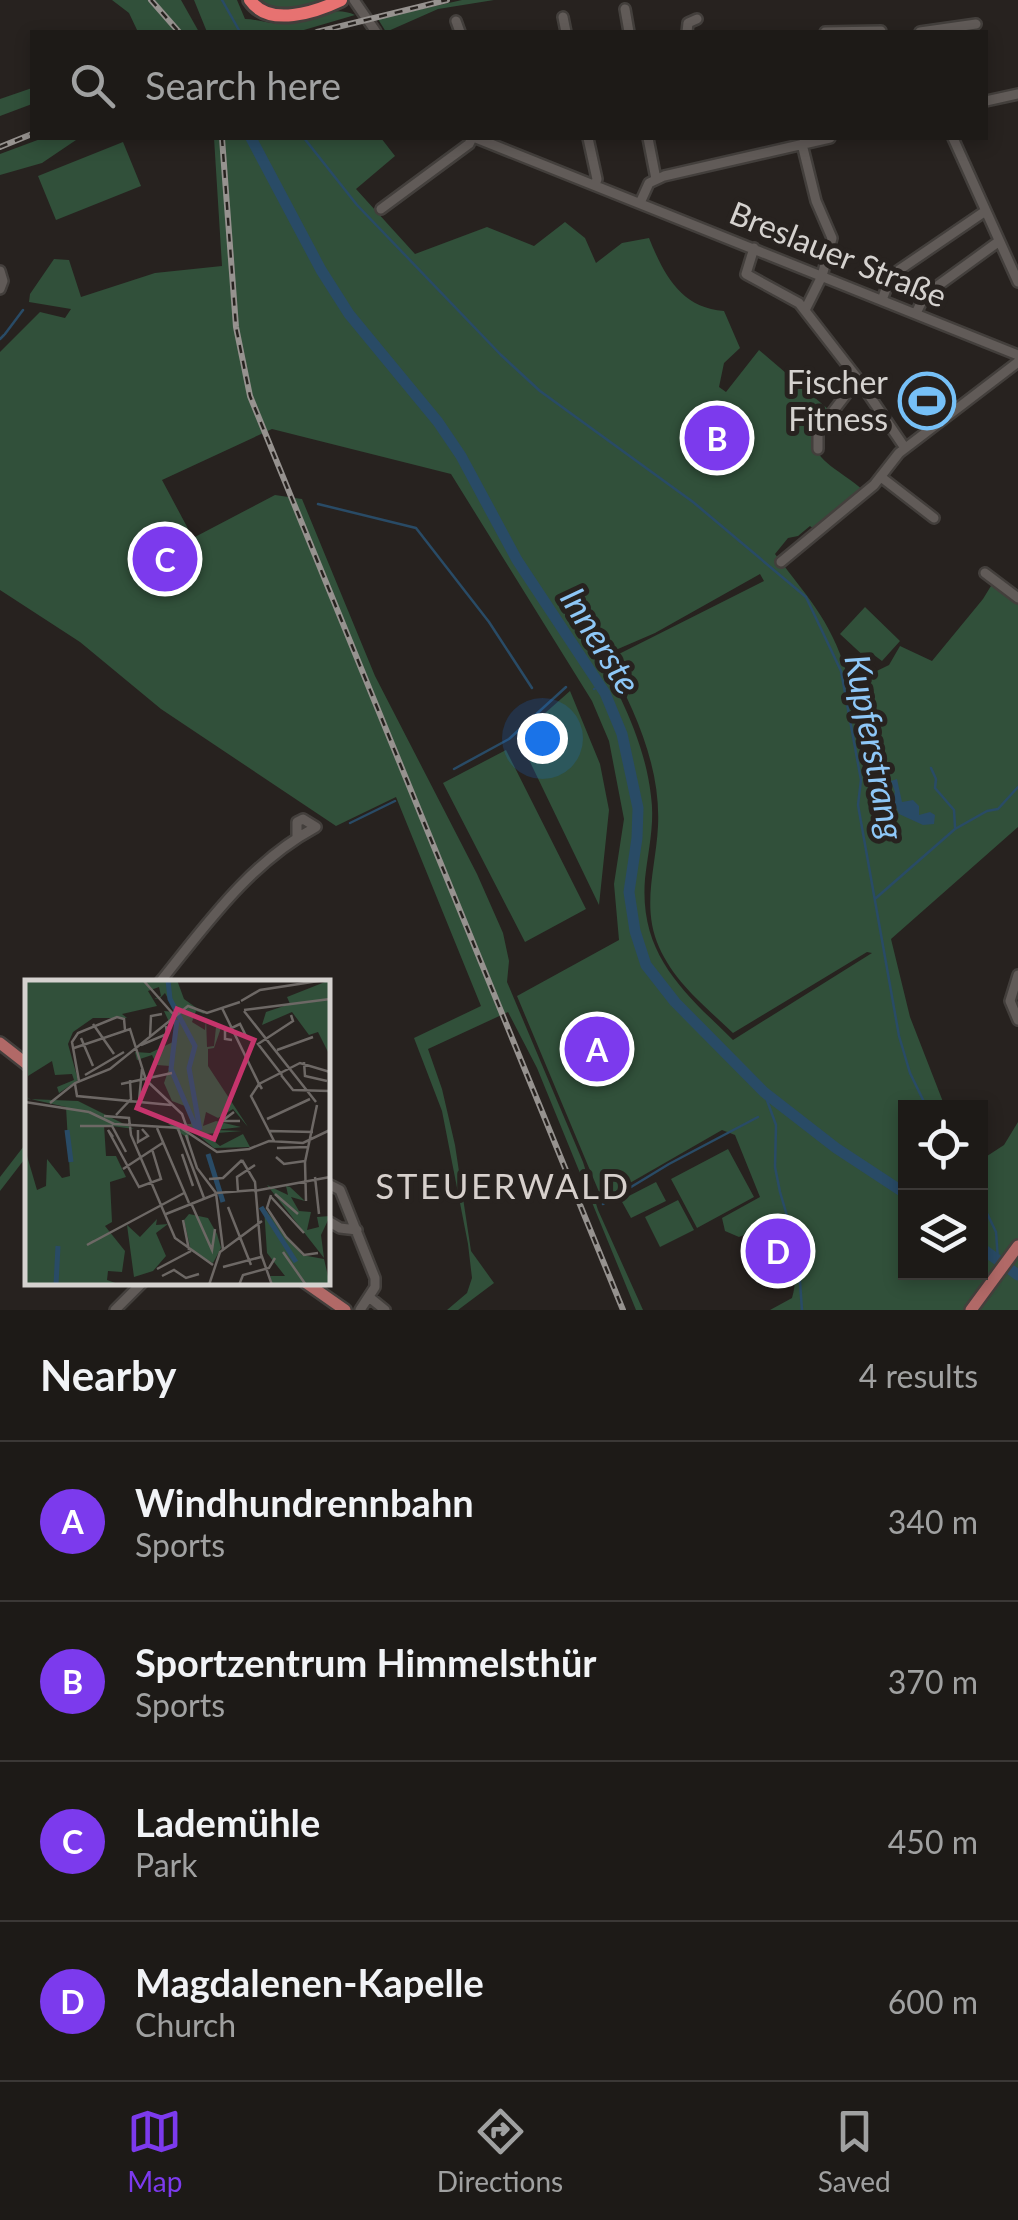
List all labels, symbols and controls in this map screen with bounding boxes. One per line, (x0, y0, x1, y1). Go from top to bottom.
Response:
search box (30, 30, 988, 140)
icon: search (65, 58, 120, 113)
text: Search here (145, 62, 341, 108)
street label: Breslauer Straße (724, 192, 953, 315)
place label: Fischer Fitness (787, 362, 888, 438)
sports icon: Fischer Fitness (897, 371, 957, 431)
pin: B (684, 400, 750, 476)
pin: C (132, 522, 198, 596)
water label: Innerste (553, 579, 651, 701)
water label: Kupferstrang (837, 651, 915, 844)
your location (517, 713, 568, 764)
inset map (25, 980, 330, 1285)
pin: A (564, 1012, 630, 1086)
map controls (898, 1100, 988, 1280)
button: locate (898, 1100, 988, 1190)
district label: STEUERWALD (375, 1164, 631, 1206)
button: layers (898, 1190, 988, 1280)
pin: D (746, 1214, 810, 1288)
text: Nearby (40, 1350, 177, 1400)
text: 4 results (859, 1356, 978, 1395)
text: Windhundrennbahn (135, 1479, 474, 1525)
text: A (61, 1502, 84, 1541)
text: 340 m (888, 1502, 978, 1541)
text: Sports (135, 1525, 225, 1564)
text: Sportzentrum Himmelsthür (135, 1639, 597, 1685)
text: B (62, 1662, 83, 1701)
text: 370 m (888, 1662, 978, 1701)
text: Sports (135, 1685, 225, 1724)
text: Lademühle (135, 1799, 320, 1845)
text: C (62, 1822, 83, 1861)
text: 450 m (888, 1822, 978, 1861)
text: Park (135, 1845, 198, 1884)
text: Magdalenen-Kapelle (135, 1959, 484, 2005)
text: D (60, 1982, 85, 2021)
text: 600 m (888, 1982, 978, 2021)
text: Church (135, 2005, 236, 2044)
tab: Map (127, 2104, 182, 2198)
tab: Directions (437, 2104, 563, 2198)
tab: Saved (818, 2104, 891, 2198)

